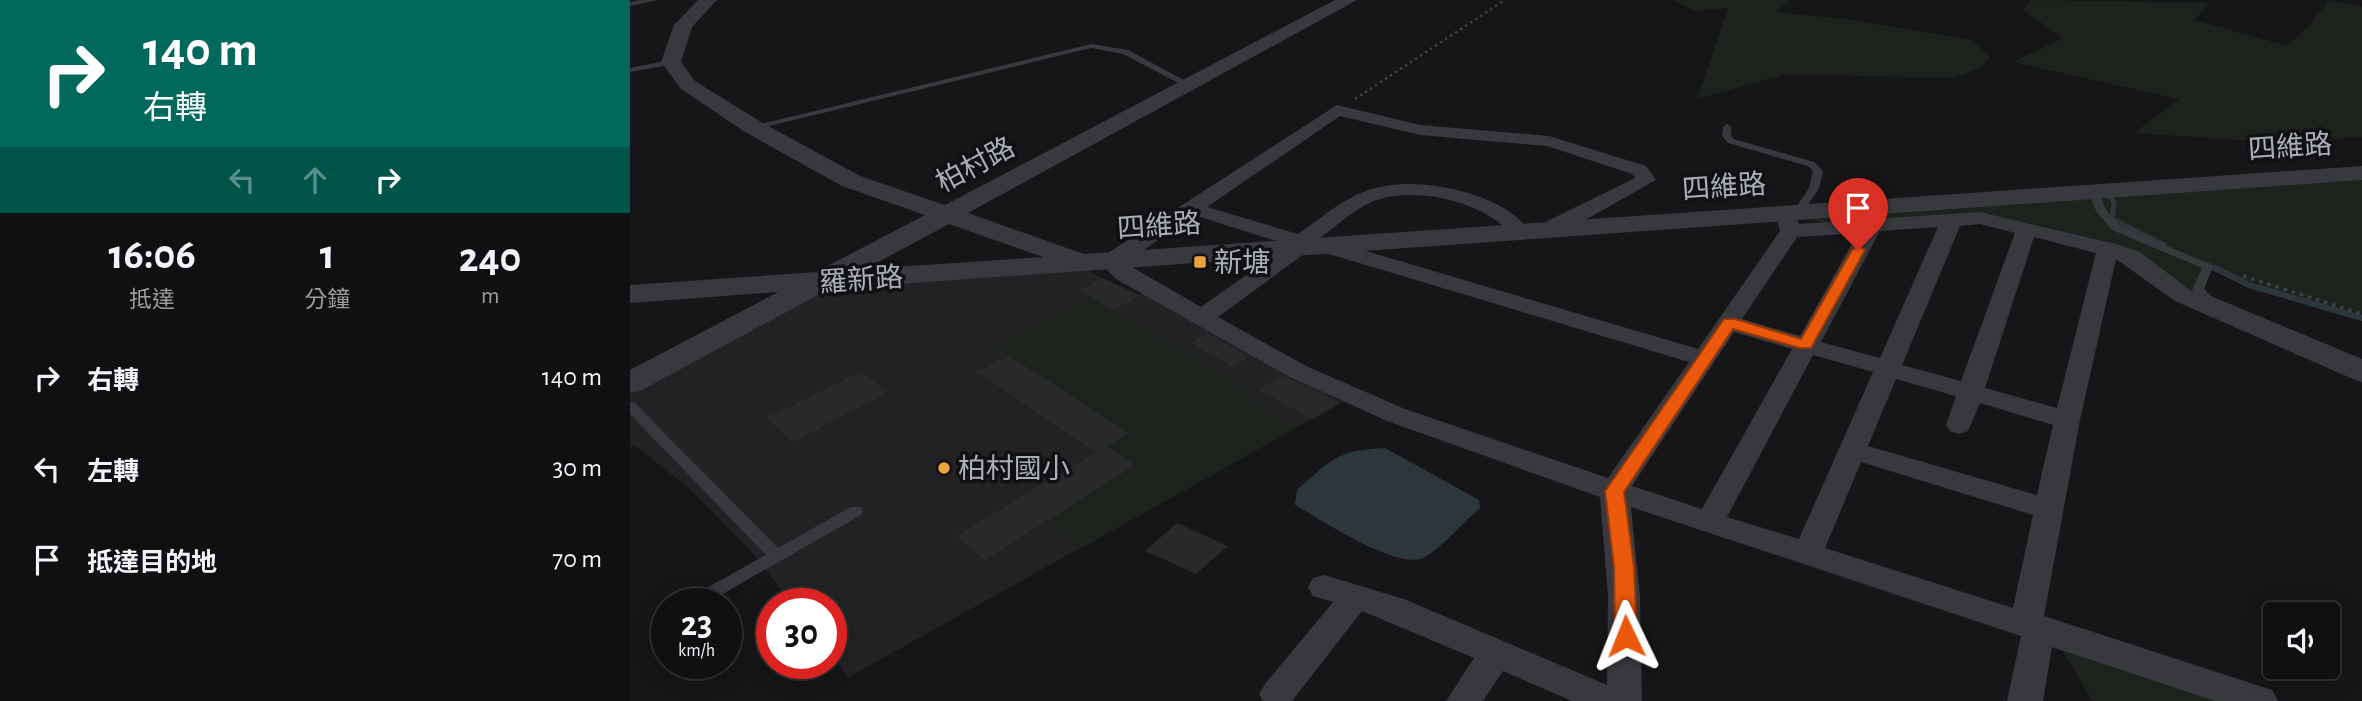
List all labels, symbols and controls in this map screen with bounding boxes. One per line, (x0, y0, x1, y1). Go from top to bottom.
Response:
text: 140 m (143, 26, 258, 75)
icon: right (28, 28, 119, 119)
text: 右轉 (143, 92, 207, 124)
street label: 四維路 (2247, 129, 2333, 165)
street label: 柏村路 (931, 132, 1020, 198)
icon: left (223, 161, 261, 199)
icon: ahead (296, 161, 334, 199)
icon: right (369, 161, 407, 199)
street label: 四維路 (1681, 169, 1767, 205)
pin (1828, 178, 1888, 250)
icon: arrive (1839, 189, 1877, 227)
street label: 四維路 (1116, 208, 1202, 244)
text: 16:06 (109, 234, 196, 276)
text: 1 (320, 234, 335, 276)
text: 240 (459, 237, 522, 279)
place label: 新塘 (1214, 248, 1270, 278)
marker: 新塘 (1192, 254, 1208, 270)
street label: 羅新路 (818, 262, 904, 298)
text: m (481, 285, 499, 308)
text: 抵達 (129, 289, 175, 312)
text: 分鐘 (304, 289, 350, 312)
icon: right (28, 359, 66, 397)
text: 140 m (542, 364, 602, 390)
text: 右轉 (87, 368, 139, 394)
icon: left (28, 450, 66, 488)
place label: 柏村國小 (958, 454, 1070, 484)
text: 30 m (552, 455, 602, 481)
text: 左轉 (87, 459, 139, 485)
marker: 柏村國小 (936, 460, 952, 476)
icon: arrive (28, 541, 66, 579)
text: 70 m (552, 546, 602, 572)
text: 抵達目的地 (87, 550, 217, 576)
speed limit sign: 30 (756, 588, 847, 679)
position arrow (1589, 599, 1663, 673)
map controls (2263, 602, 2340, 679)
button: sound (2263, 602, 2340, 679)
text: 23 (681, 607, 712, 642)
text: km/h (678, 642, 715, 660)

